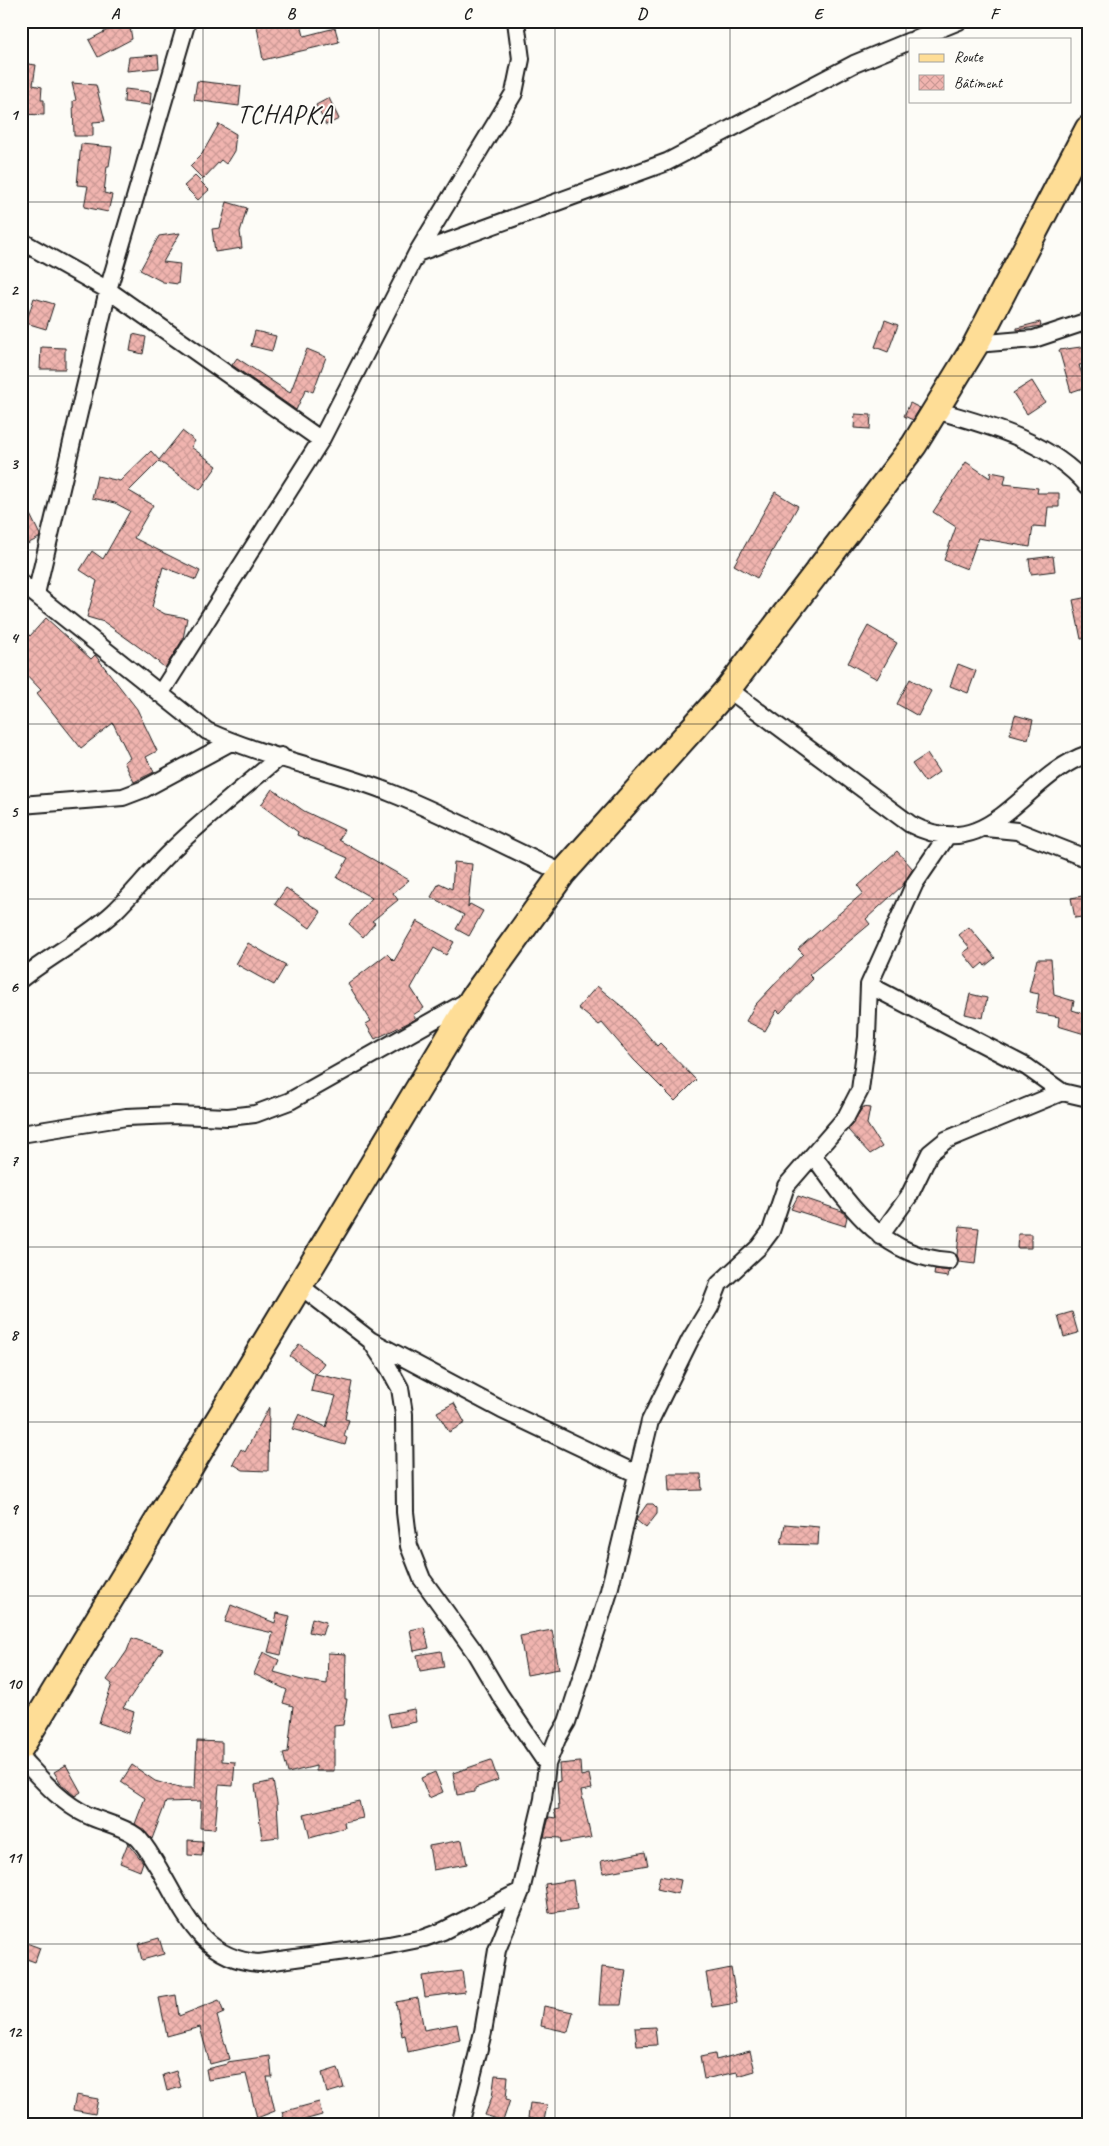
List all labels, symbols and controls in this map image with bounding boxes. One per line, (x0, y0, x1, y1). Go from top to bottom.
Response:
text: A (111, 4, 121, 24)
text: B (287, 4, 297, 24)
text: C (463, 4, 473, 24)
text: D (637, 4, 648, 24)
text: E (814, 4, 825, 24)
text: F (990, 4, 1001, 24)
legend (909, 38, 1072, 102)
text: Route (954, 48, 984, 67)
text: Bâtiment (954, 74, 1004, 93)
district label: TCHAPKA (237, 98, 334, 131)
text: 1 (10, 105, 19, 125)
text: 2 (10, 280, 19, 300)
text: 3 (10, 454, 19, 474)
text: 4 (10, 628, 19, 648)
text: 5 (11, 802, 20, 822)
text: 6 (10, 977, 19, 997)
text: 7 (10, 1151, 19, 1171)
text: 8 (10, 1325, 19, 1345)
text: 9 (10, 1499, 19, 1519)
text: 10 (7, 1674, 23, 1694)
text: 11 (7, 1848, 23, 1868)
text: 12 (7, 2022, 23, 2042)

